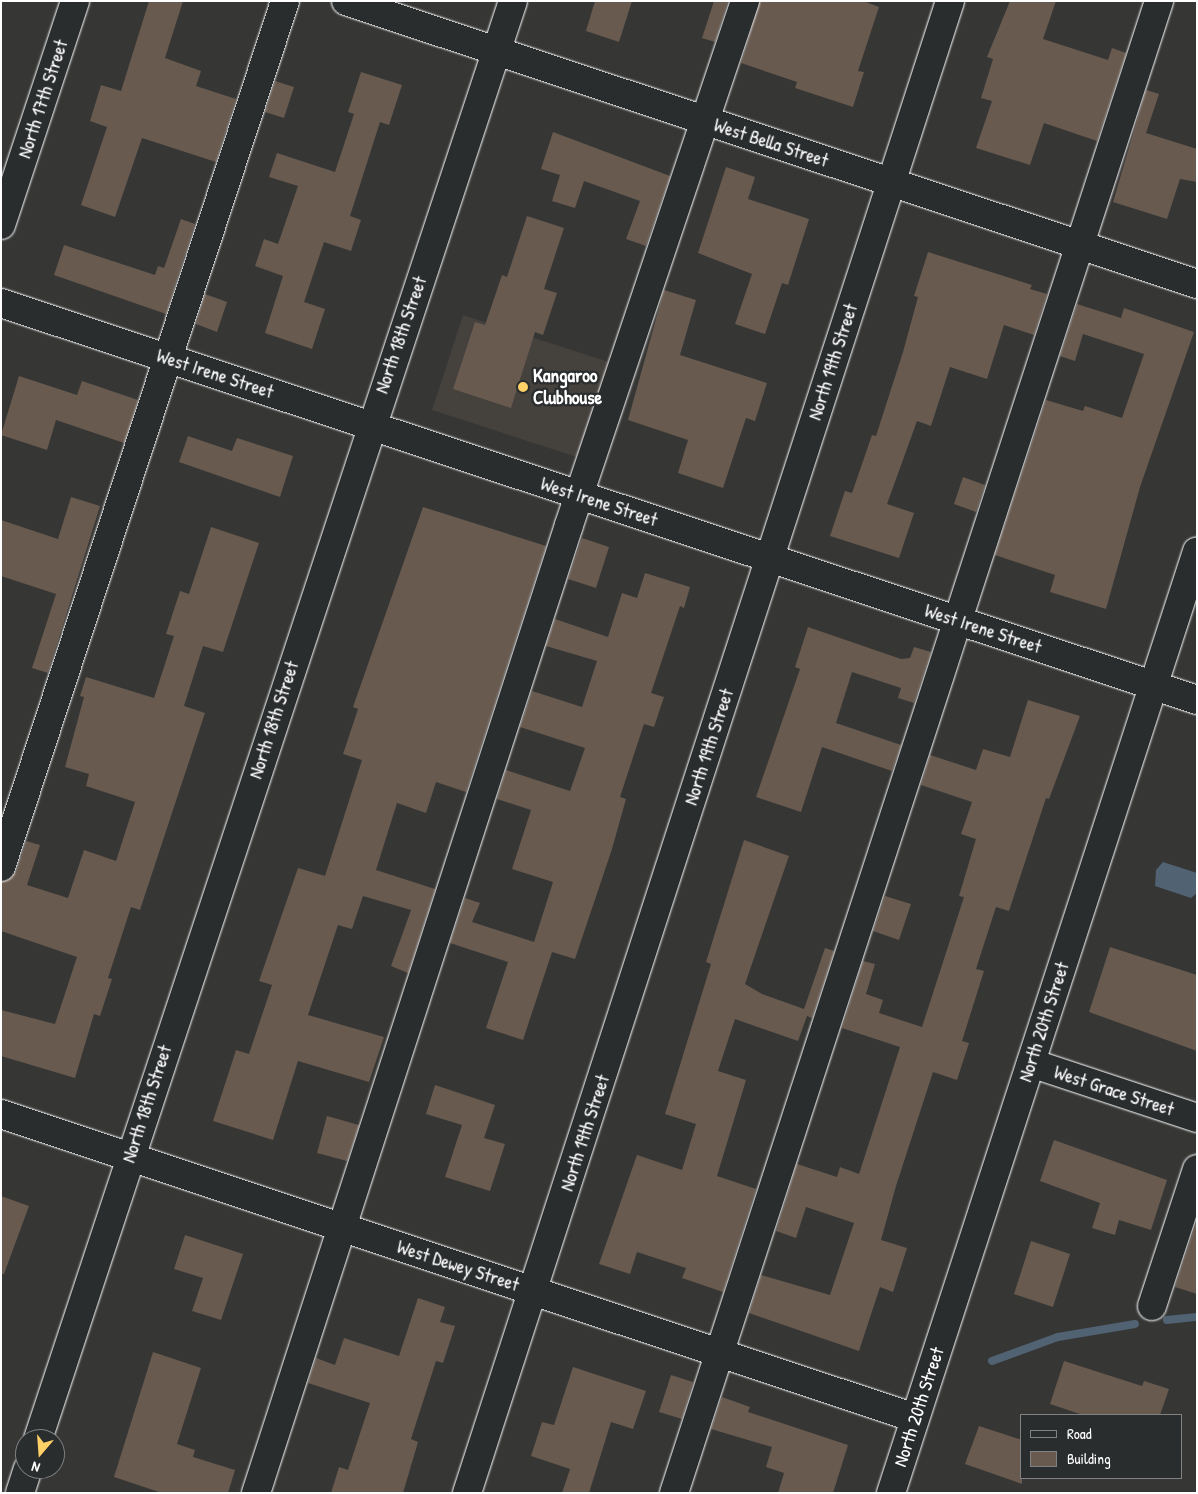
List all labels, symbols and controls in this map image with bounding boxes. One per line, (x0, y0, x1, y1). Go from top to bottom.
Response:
street label: North 17th Street (13, 37, 73, 161)
street label: West Bella Street (711, 114, 831, 172)
street label: North 18th Street (370, 274, 432, 396)
street label: North 19th Street (803, 301, 863, 423)
street label: West Irene Street (154, 344, 276, 404)
place label: Kangaroo Clubhouse (533, 365, 602, 409)
marker: Kangaroo Clubhouse (517, 381, 529, 393)
street label: West Irene Street (538, 472, 660, 532)
street label: West Irene Street (922, 599, 1044, 659)
street label: North 18th Street (244, 658, 304, 782)
street label: North 19th Street (679, 686, 739, 808)
street label: North 20th Street (1014, 959, 1074, 1085)
street label: North 18th Street (117, 1042, 177, 1166)
street label: West Grace Street (1051, 1061, 1177, 1121)
street label: North 19th Street (555, 1072, 615, 1194)
street label: West Dewey Street (394, 1236, 522, 1296)
street label: North 20th Street (889, 1344, 949, 1470)
legend (1020, 1414, 1183, 1479)
text: Road (1067, 1423, 1092, 1444)
north arrow (15, 1429, 65, 1479)
text: Building (1067, 1448, 1111, 1469)
text: N (29, 1458, 42, 1478)

